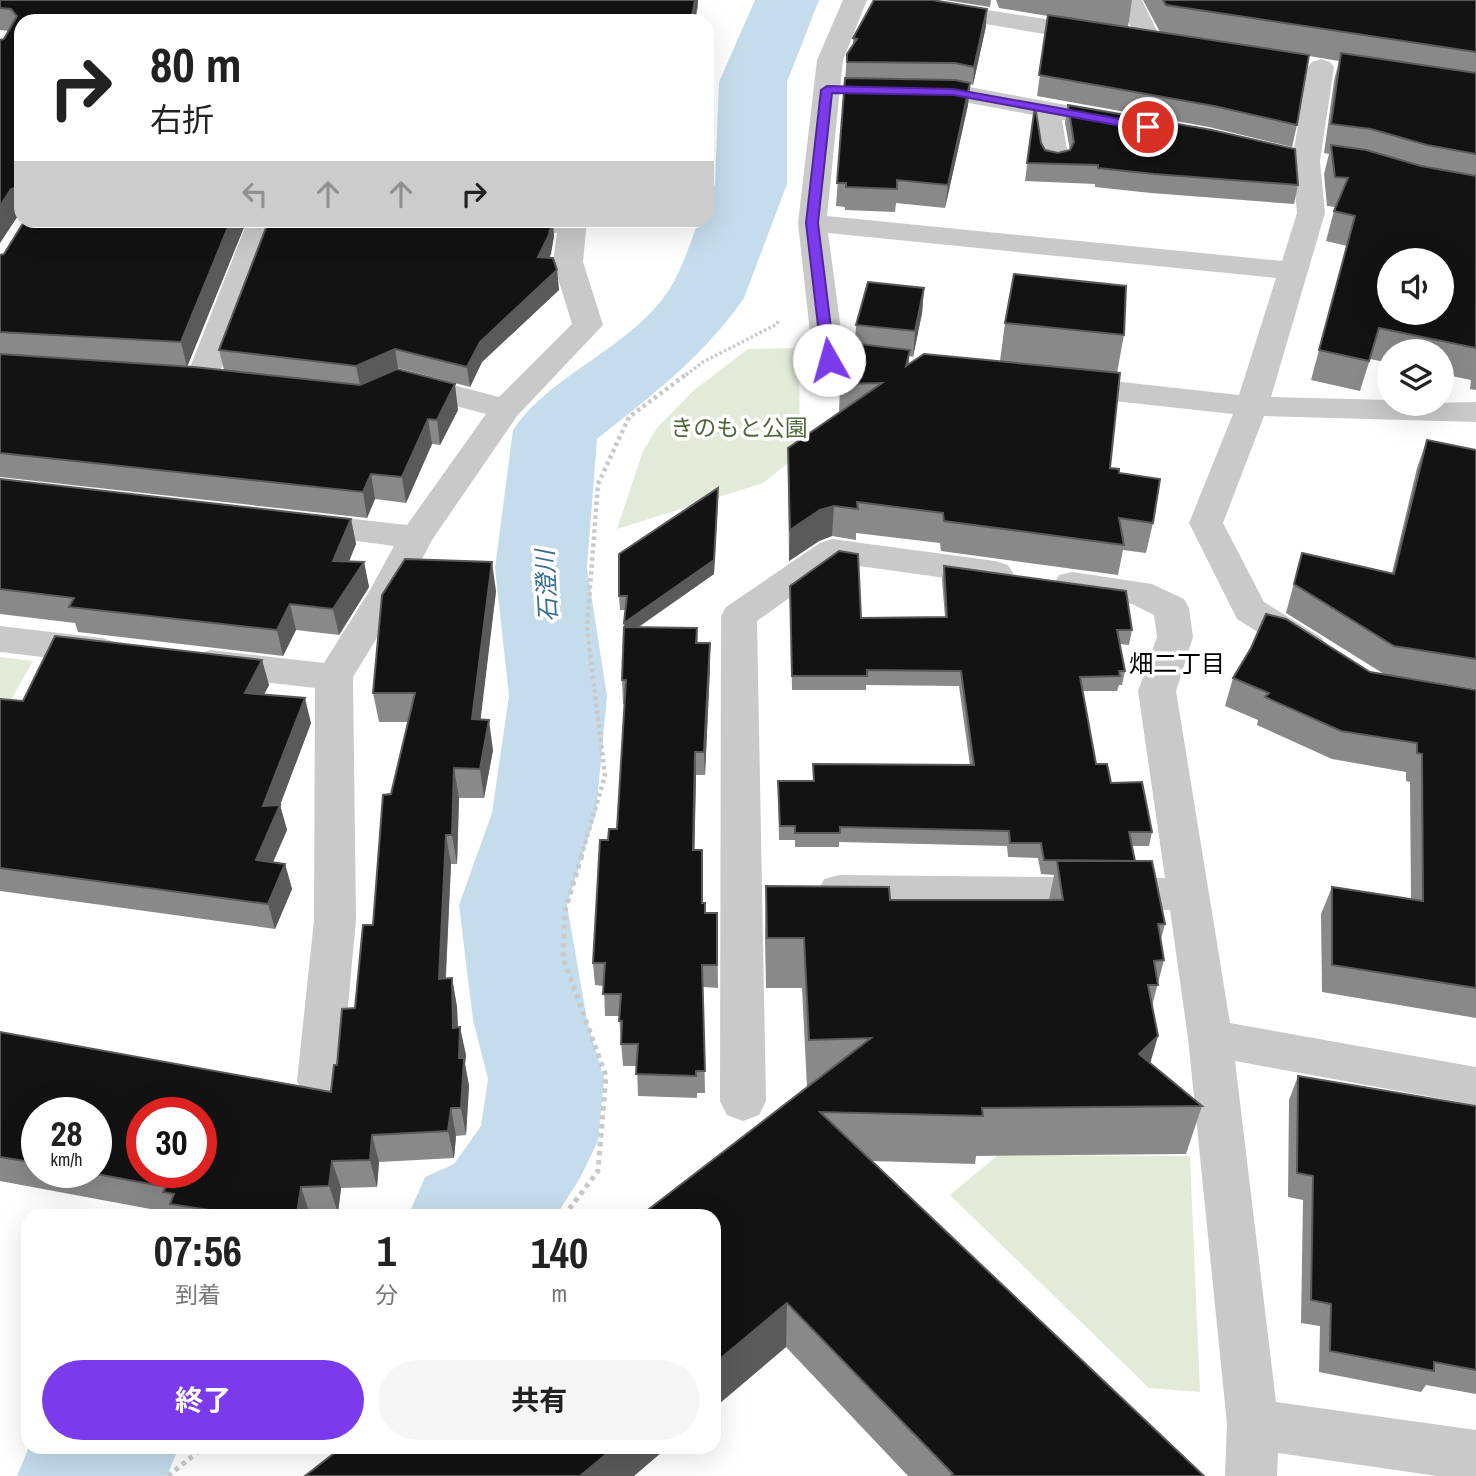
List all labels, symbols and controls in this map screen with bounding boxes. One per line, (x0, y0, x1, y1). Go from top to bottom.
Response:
text: 80 m (150, 31, 242, 97)
icon: right (35, 42, 126, 133)
pin (1118, 97, 1178, 157)
text: 右折 (150, 98, 214, 141)
icon: arrive (1129, 108, 1167, 146)
icon: left (236, 175, 274, 213)
icon: ahead (309, 175, 347, 213)
icon: ahead (382, 175, 420, 213)
icon: right (455, 175, 493, 213)
map controls (1377, 248, 1454, 416)
button: sound (1377, 248, 1454, 325)
position arrow (792, 323, 866, 397)
button: layers (1377, 339, 1454, 416)
park label: きのもと公園 (670, 412, 808, 443)
water label: 石澄川 (528, 546, 564, 623)
district label: 畑二丁目 (1129, 647, 1225, 679)
speed limit sign: 30 (126, 1097, 217, 1188)
text: 28 (51, 1110, 82, 1157)
text: km/h (51, 1147, 83, 1172)
text: 07:56 (154, 1223, 242, 1279)
text: 1 (377, 1223, 396, 1279)
text: 140 (531, 1225, 588, 1281)
text: m (552, 1278, 567, 1309)
text: 到着 (175, 1279, 221, 1310)
text: 分 (375, 1279, 398, 1310)
button: 終了 (42, 1360, 364, 1440)
button: 共有 (378, 1360, 700, 1440)

